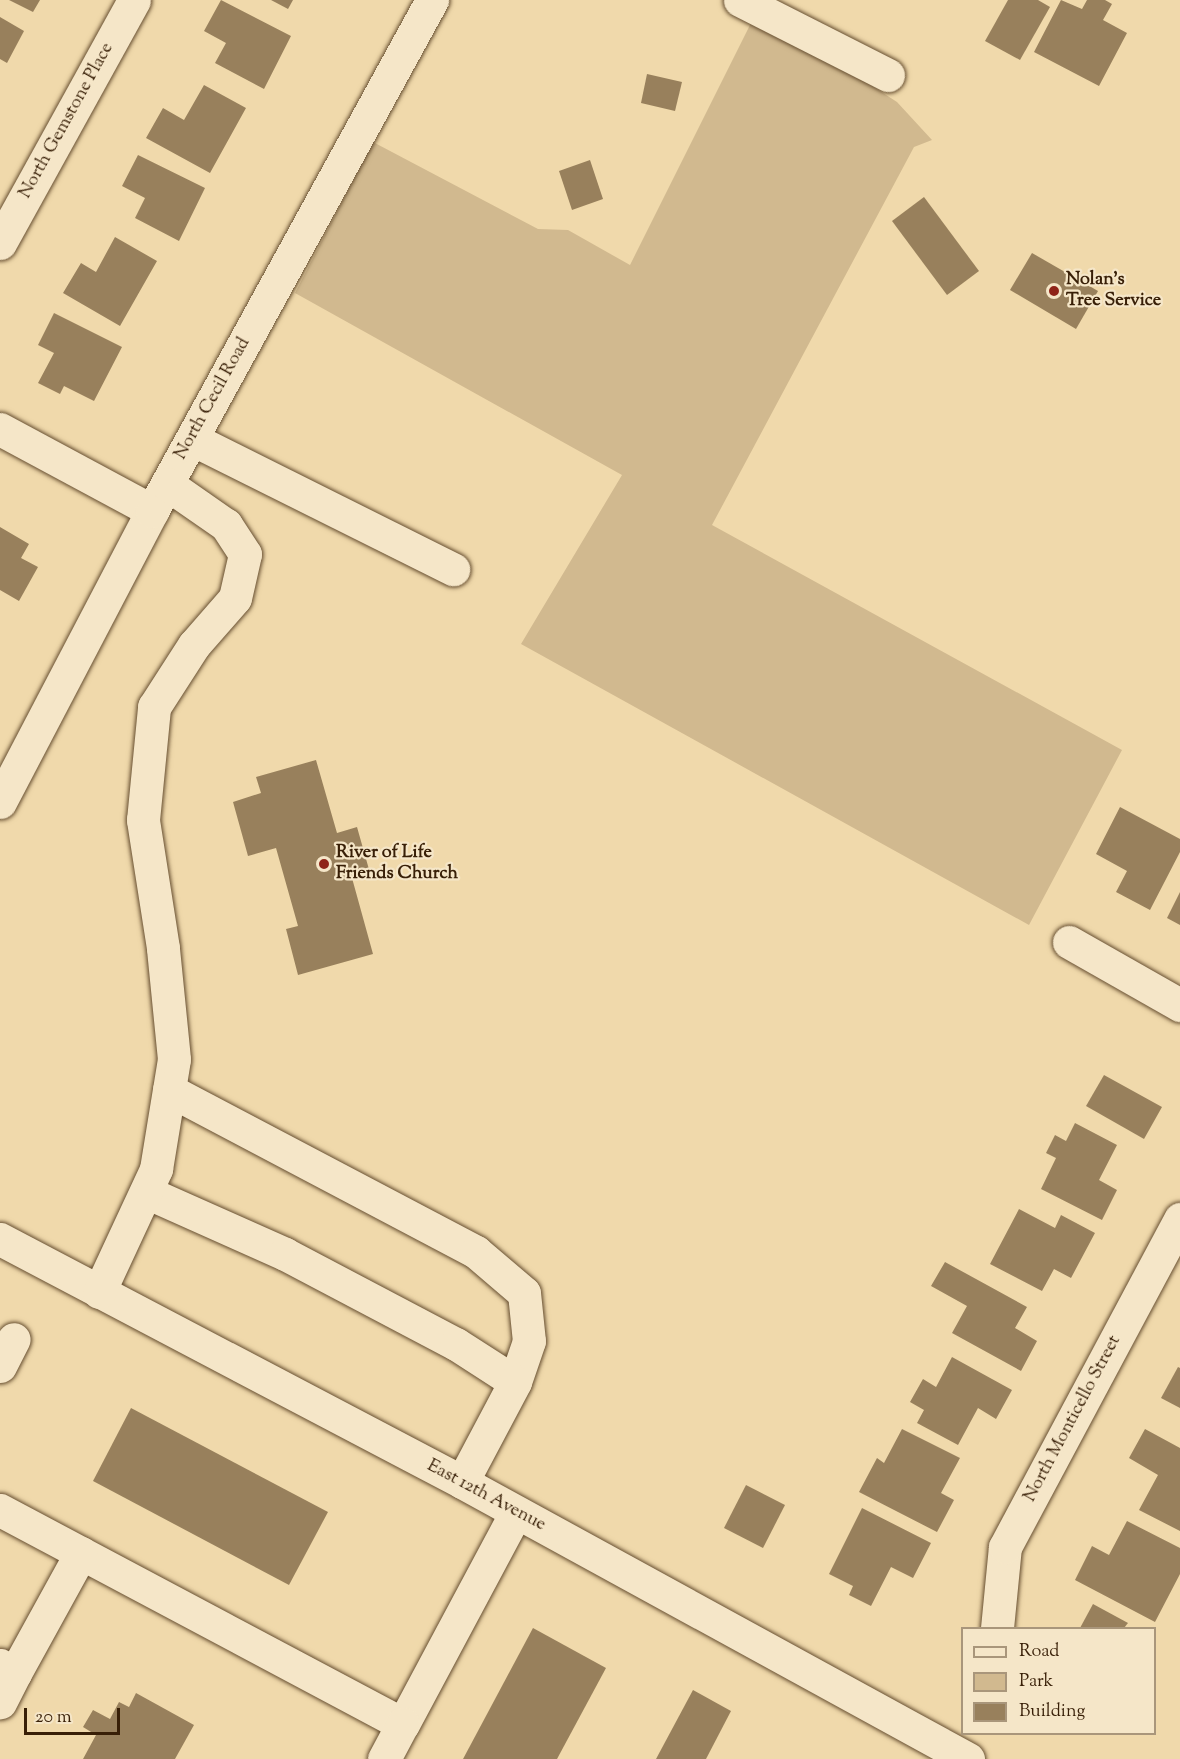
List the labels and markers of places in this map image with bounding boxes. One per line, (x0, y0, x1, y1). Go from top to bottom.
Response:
place label: Nolan's Tree Service (1066, 270, 1161, 312)
marker: Nolan's Tree Service (1047, 284, 1061, 298)
place label: River of Life Friends Church (336, 843, 458, 886)
marker: River of Life Friends Church (317, 857, 331, 871)

